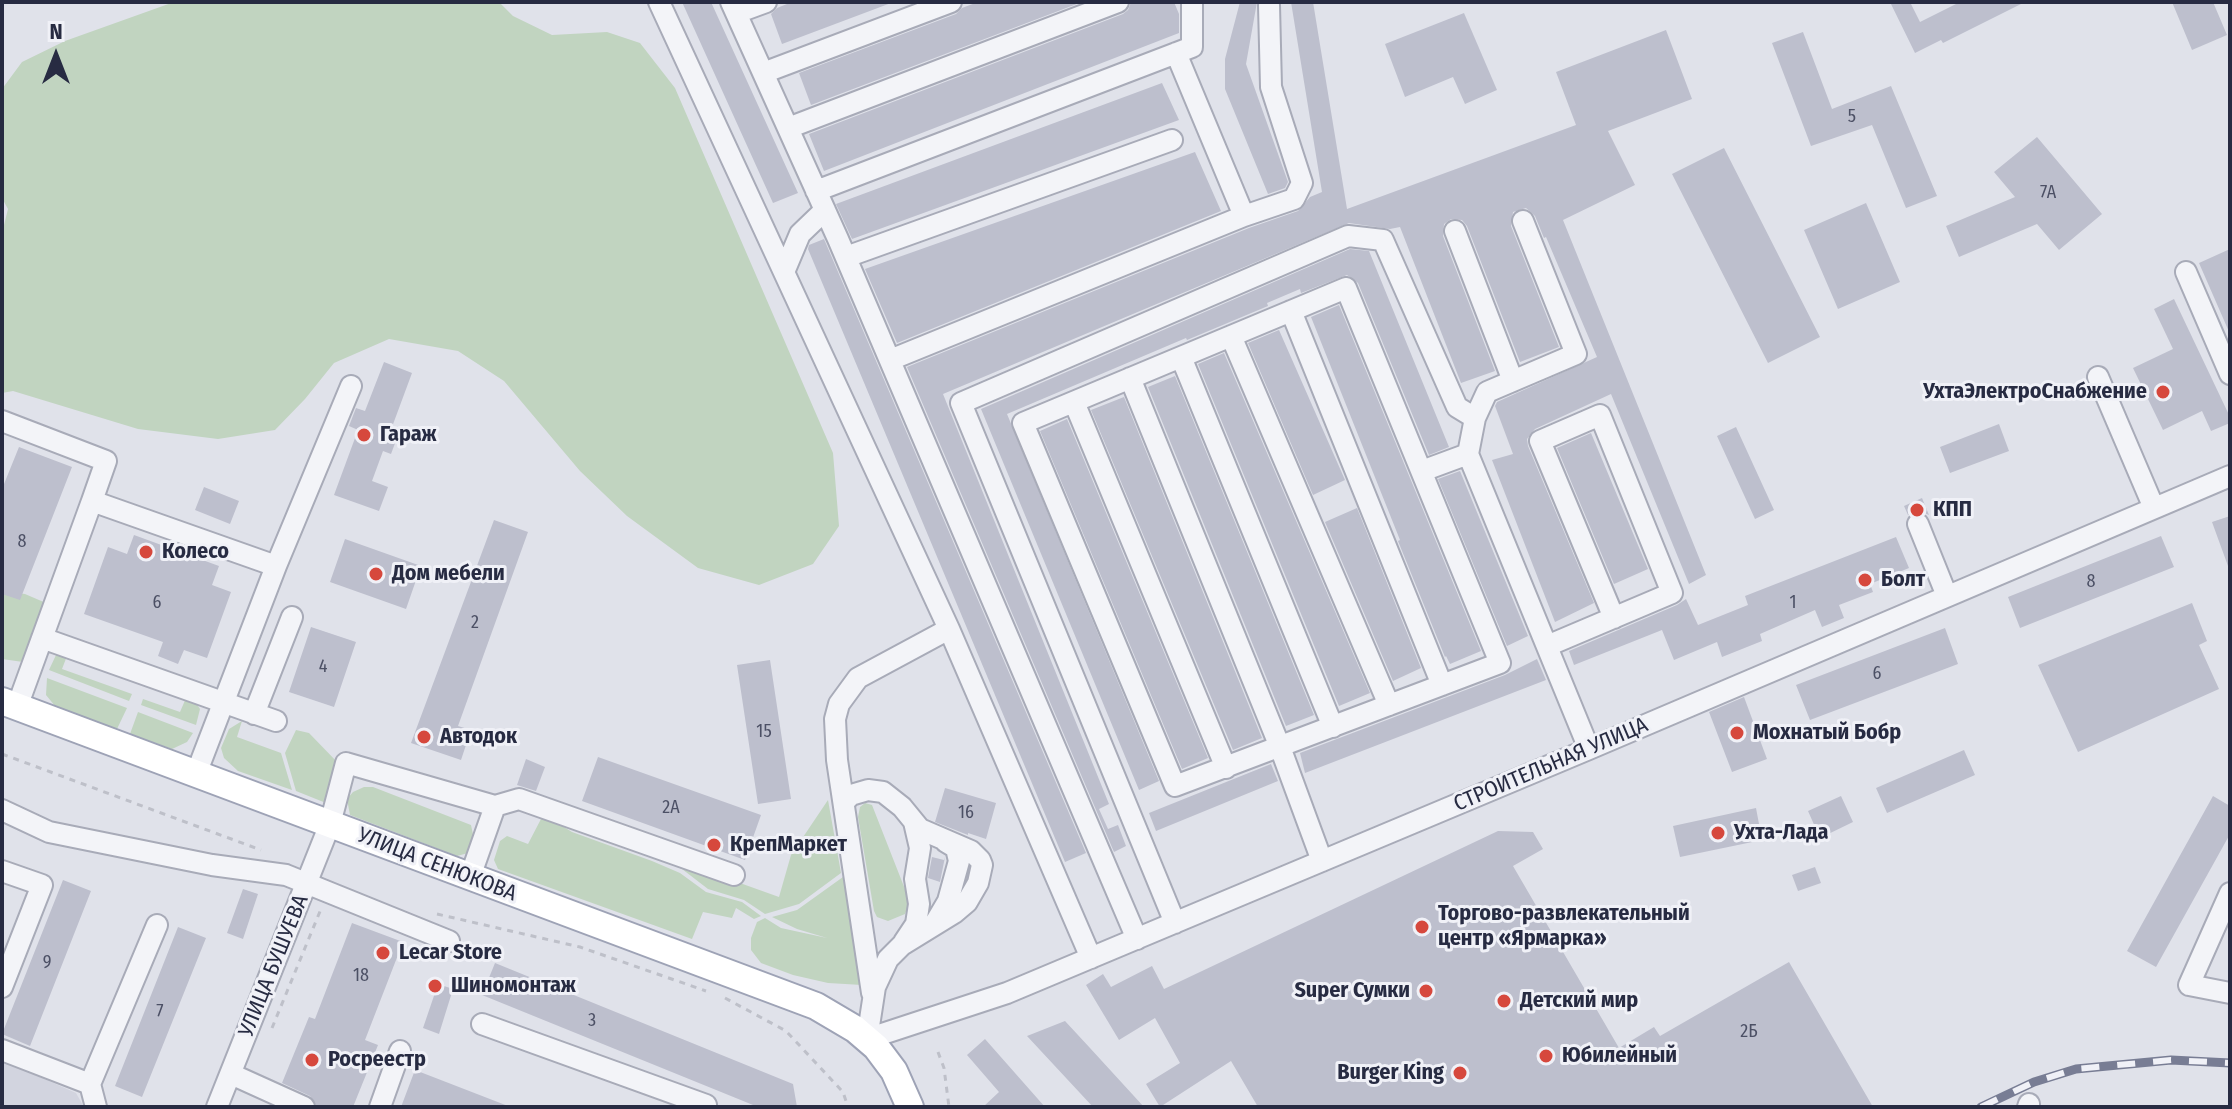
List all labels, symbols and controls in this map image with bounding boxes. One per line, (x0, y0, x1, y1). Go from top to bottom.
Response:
north arrow (16, 16, 96, 96)
text: N (49, 18, 63, 45)
house number: 5 (1848, 106, 1856, 128)
house number: 7А (2040, 182, 2056, 204)
place label: УхтаЭлектроСнабжение (1923, 379, 2147, 405)
marker: УхтаЭлектроСнабжение (2154, 383, 2172, 401)
place label: Гараж (380, 422, 437, 448)
marker: Гараж (355, 426, 373, 444)
place label: КПП (1933, 497, 1972, 523)
marker: КПП (1908, 501, 1926, 519)
house number: 8 (18, 531, 26, 553)
place label: Колесо (162, 539, 229, 565)
marker: Колесо (137, 543, 155, 561)
place label: Дом мебели (392, 561, 505, 587)
marker: Дом мебели (367, 565, 385, 583)
place label: Болт (1881, 567, 1925, 593)
marker: Болт (1856, 571, 1874, 589)
house number: 8 (2087, 571, 2095, 593)
house number: 6 (153, 592, 161, 614)
house number: 1 (1789, 592, 1797, 614)
house number: 2 (471, 612, 479, 634)
house number: 4 (319, 656, 327, 678)
house number: 6 (1873, 663, 1881, 685)
street label: СТРОИТЕЛЬНАЯ УЛИЦА (1450, 712, 1652, 818)
place label: Мохнатый Бобр (1753, 720, 1901, 746)
house number: 15 (756, 721, 772, 743)
place label: Автодок (440, 724, 517, 750)
marker: Мохнатый Бобр (1728, 724, 1746, 742)
marker: Автодок (415, 728, 433, 746)
house number: 2А (662, 797, 680, 819)
house number: 16 (958, 802, 974, 824)
place label: Ухта-Лада (1734, 820, 1828, 846)
street label: УЛИЦА СЕНЮКОВА (354, 823, 520, 907)
marker: Ухта-Лада (1709, 824, 1727, 842)
place label: КрепМаркет (730, 832, 847, 858)
marker: КрепМаркет (705, 836, 723, 854)
street label: УЛИЦА БУШУЕВА (233, 891, 315, 1041)
place label: Торгово-развлекательный центр «Ярмарка» (1438, 901, 1690, 952)
marker: Торгово-развлекательный центр «Ярмарка» (1413, 918, 1431, 936)
place label: Lecar Store (399, 940, 502, 966)
marker: Lecar Store (374, 944, 392, 962)
house number: 9 (43, 952, 51, 974)
house number: 18 (353, 965, 369, 987)
place label: Шиномонтаж (451, 973, 576, 999)
marker: Шиномонтаж (426, 977, 444, 995)
place label: Super Сумки (1294, 978, 1410, 1004)
marker: Super Сумки (1417, 982, 1435, 1000)
place label: Детский мир (1520, 988, 1638, 1014)
marker: Детский мир (1495, 992, 1513, 1010)
house number: 7 (156, 1001, 164, 1023)
house number: 3 (588, 1010, 596, 1032)
house number: 2Б (1740, 1021, 1758, 1043)
place label: Юбилейный (1562, 1043, 1677, 1069)
place label: Росреестр (328, 1047, 426, 1073)
marker: Юбилейный (1537, 1047, 1555, 1065)
marker: Росреестр (303, 1051, 321, 1069)
place label: Burger King (1337, 1060, 1444, 1086)
marker: Burger King (1451, 1064, 1469, 1082)

